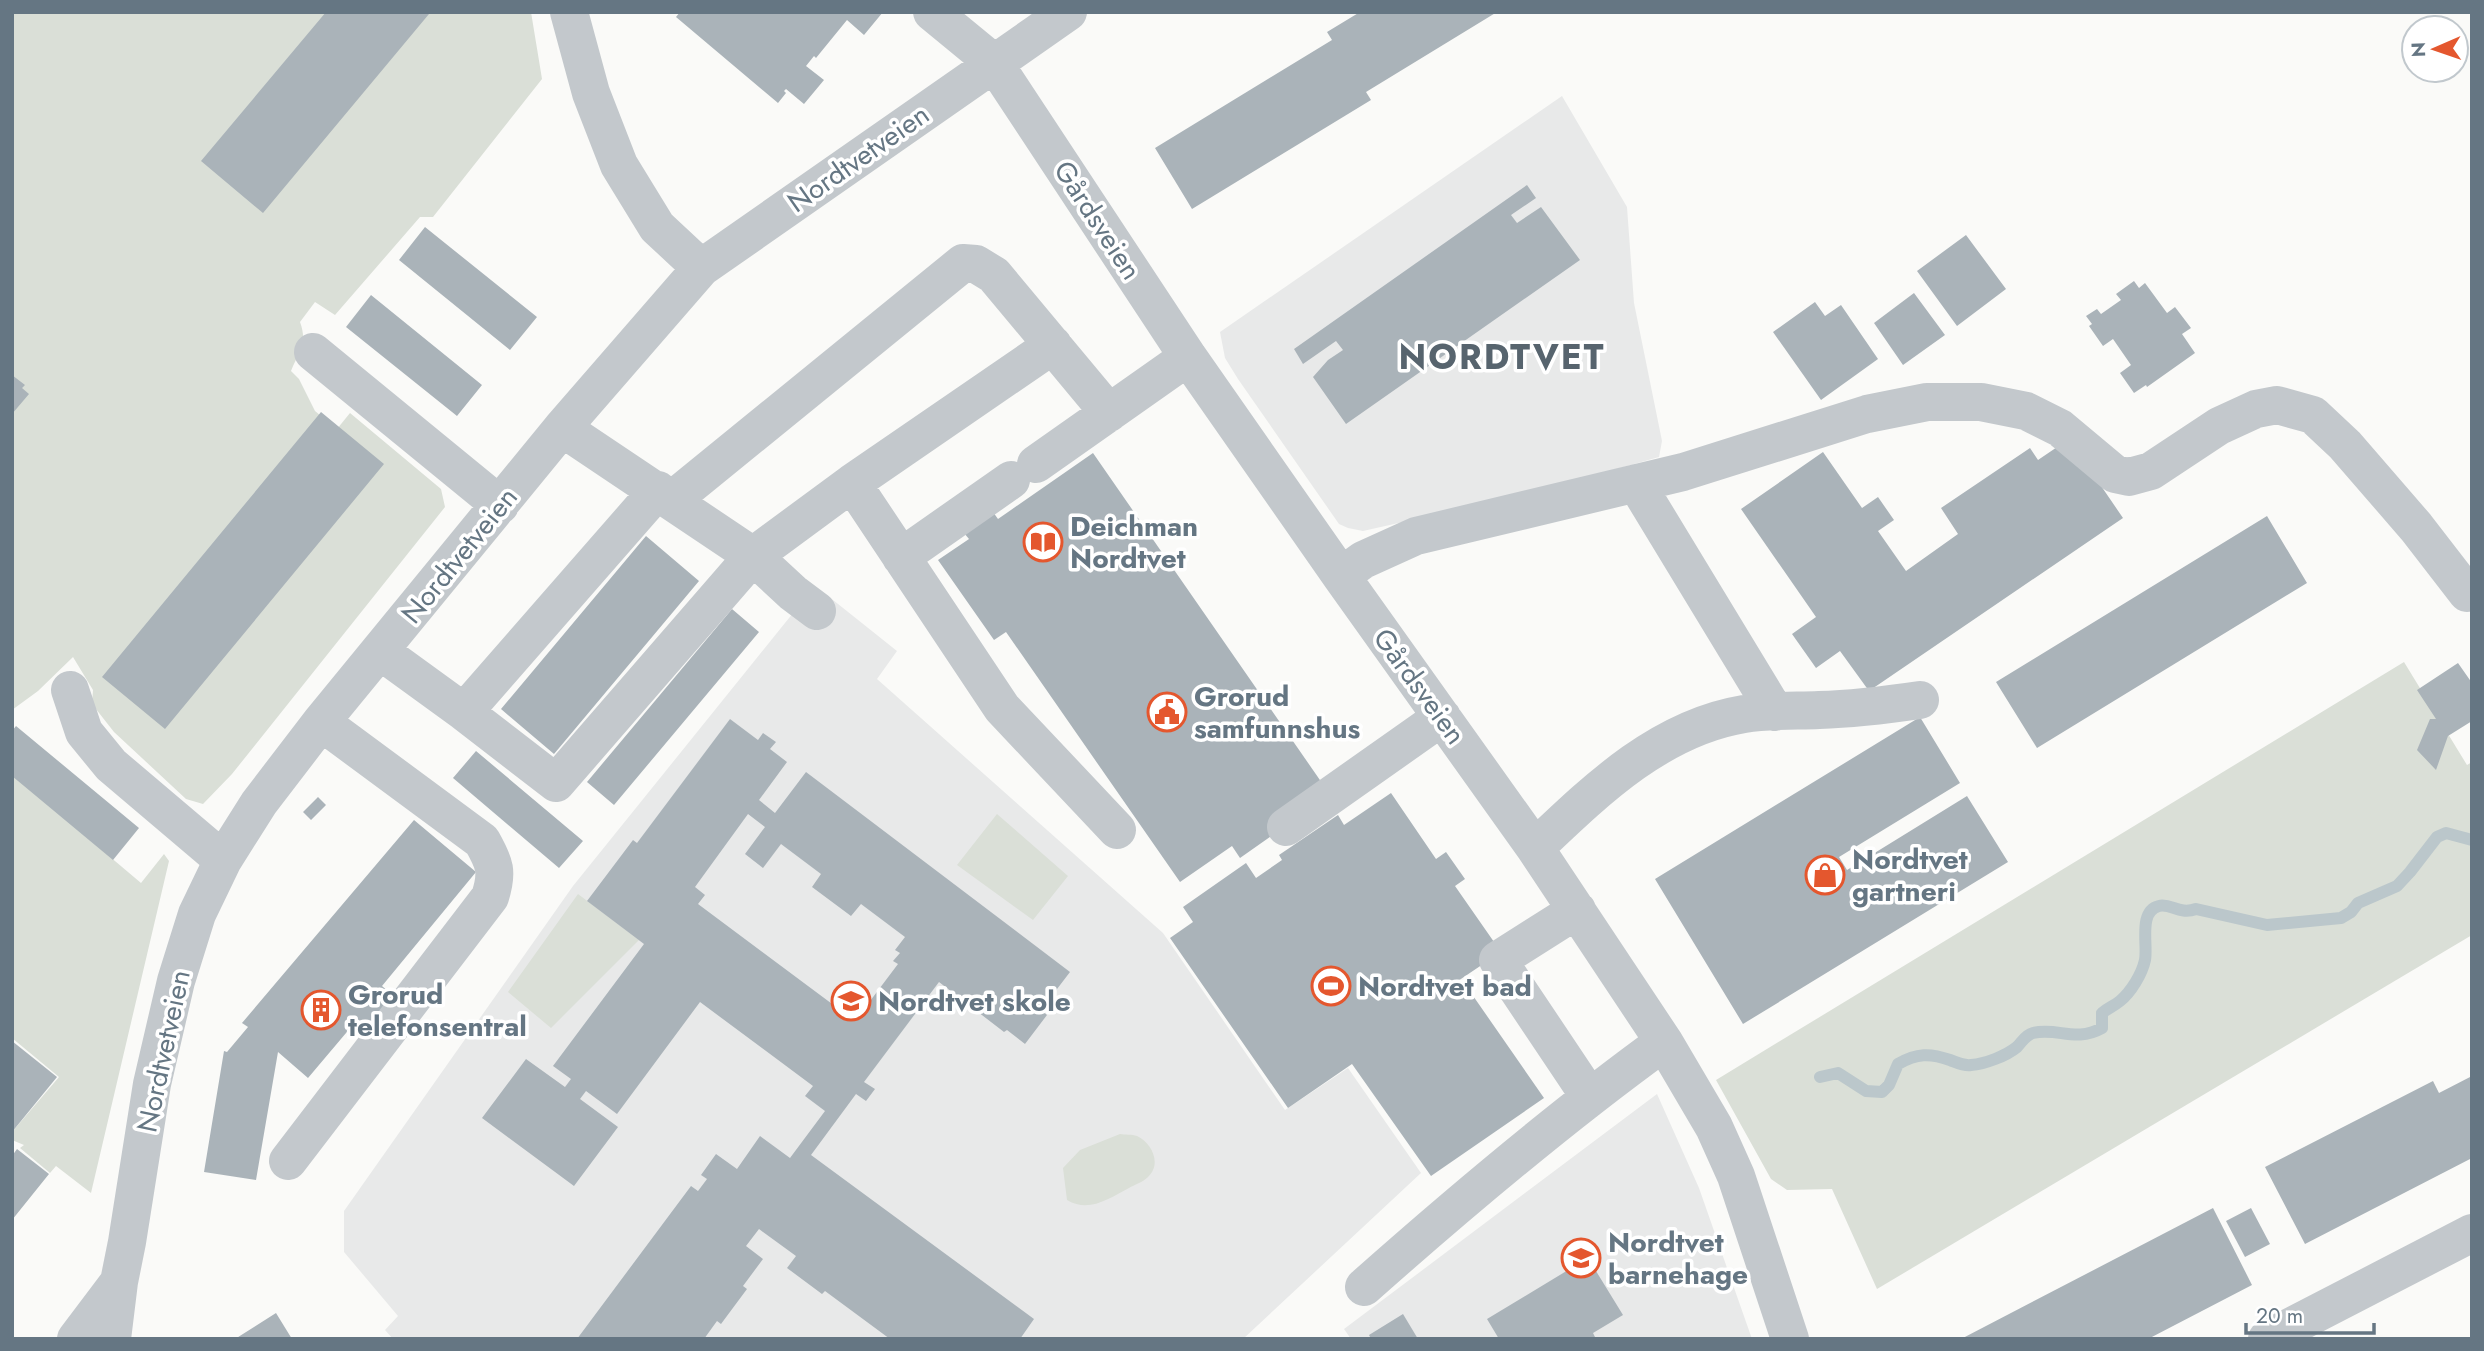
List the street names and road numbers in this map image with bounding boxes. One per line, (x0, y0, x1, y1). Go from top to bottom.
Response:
street label: Nordtvetveien (779, 94, 938, 223)
street label: Gårdsveien (1044, 153, 1151, 288)
street label: Nordtvetveien (392, 478, 527, 632)
street label: Gårdsveien (1363, 620, 1476, 753)
street label: Nordtvetveien (126, 966, 201, 1136)

